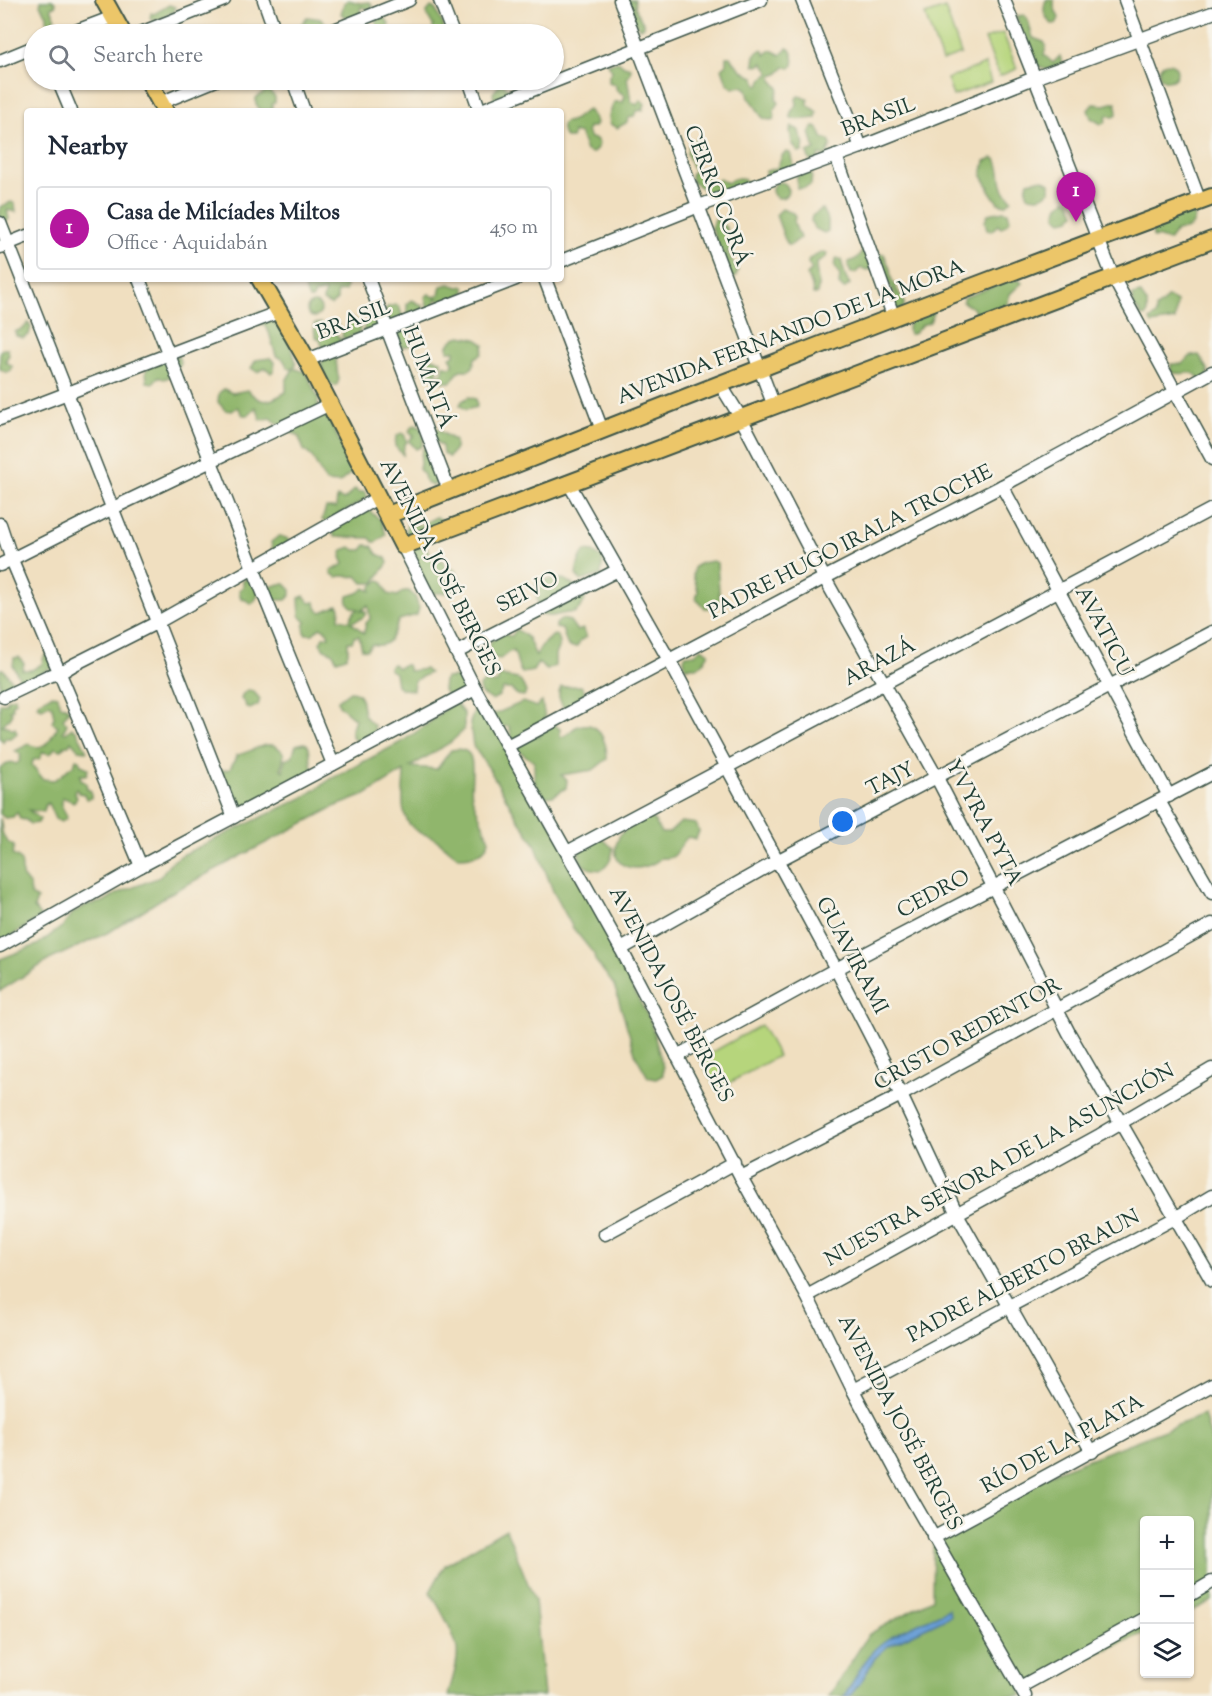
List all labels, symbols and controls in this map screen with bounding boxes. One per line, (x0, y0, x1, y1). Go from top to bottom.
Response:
search box (24, 24, 564, 90)
icon: search (45, 41, 78, 74)
text: Search here (93, 41, 203, 73)
street label: BRASIL (838, 90, 921, 146)
street label: CERRO CORÁ (675, 121, 757, 271)
text: Nearby (48, 129, 128, 166)
pin: 1 (1056, 172, 1096, 222)
text: Casa de Milcíades Miltos (107, 198, 340, 230)
text: 1 (66, 214, 73, 243)
text: 450 m (490, 214, 538, 243)
text: Office · Aquidabán (107, 230, 268, 259)
street label: AVENIDA FERNANDO DE LA MORA (613, 253, 969, 413)
street label: BRASIL (313, 293, 396, 349)
street label: HUMAITÁ (394, 323, 460, 433)
street label: AVENIDA JOSÉ BERGES (371, 454, 507, 682)
street label: PADRE HUGO IRALA TROCHE (704, 458, 999, 628)
street label: SEIVO (492, 565, 564, 621)
street label: AVATICU (1067, 581, 1139, 683)
street label: ARAZÁ (838, 631, 922, 695)
street label: YVYRA PYTA (937, 754, 1029, 892)
street label: TAJY (862, 755, 920, 805)
your location (828, 807, 857, 836)
street label: CEDRO (892, 863, 976, 927)
street label: AVENIDA JOSÉ BERGES (600, 882, 740, 1108)
street label: GUAVIRAMI (807, 892, 895, 1020)
street label: CRISTO REDENTOR (869, 971, 1067, 1099)
street label: NUESTRA SEÑORA DE LA ASUNCIÓN (819, 1057, 1181, 1275)
street label: PADRE ALBERTO BRAUN (902, 1203, 1146, 1351)
street label: AVENIDA JOSÉ BERGES (829, 1310, 969, 1536)
street label: RÍO DE LA PLATA (976, 1388, 1150, 1502)
map controls (1140, 1516, 1194, 1678)
button: + (1140, 1516, 1194, 1570)
button: − (1140, 1570, 1194, 1624)
button: layers (1140, 1624, 1194, 1678)

